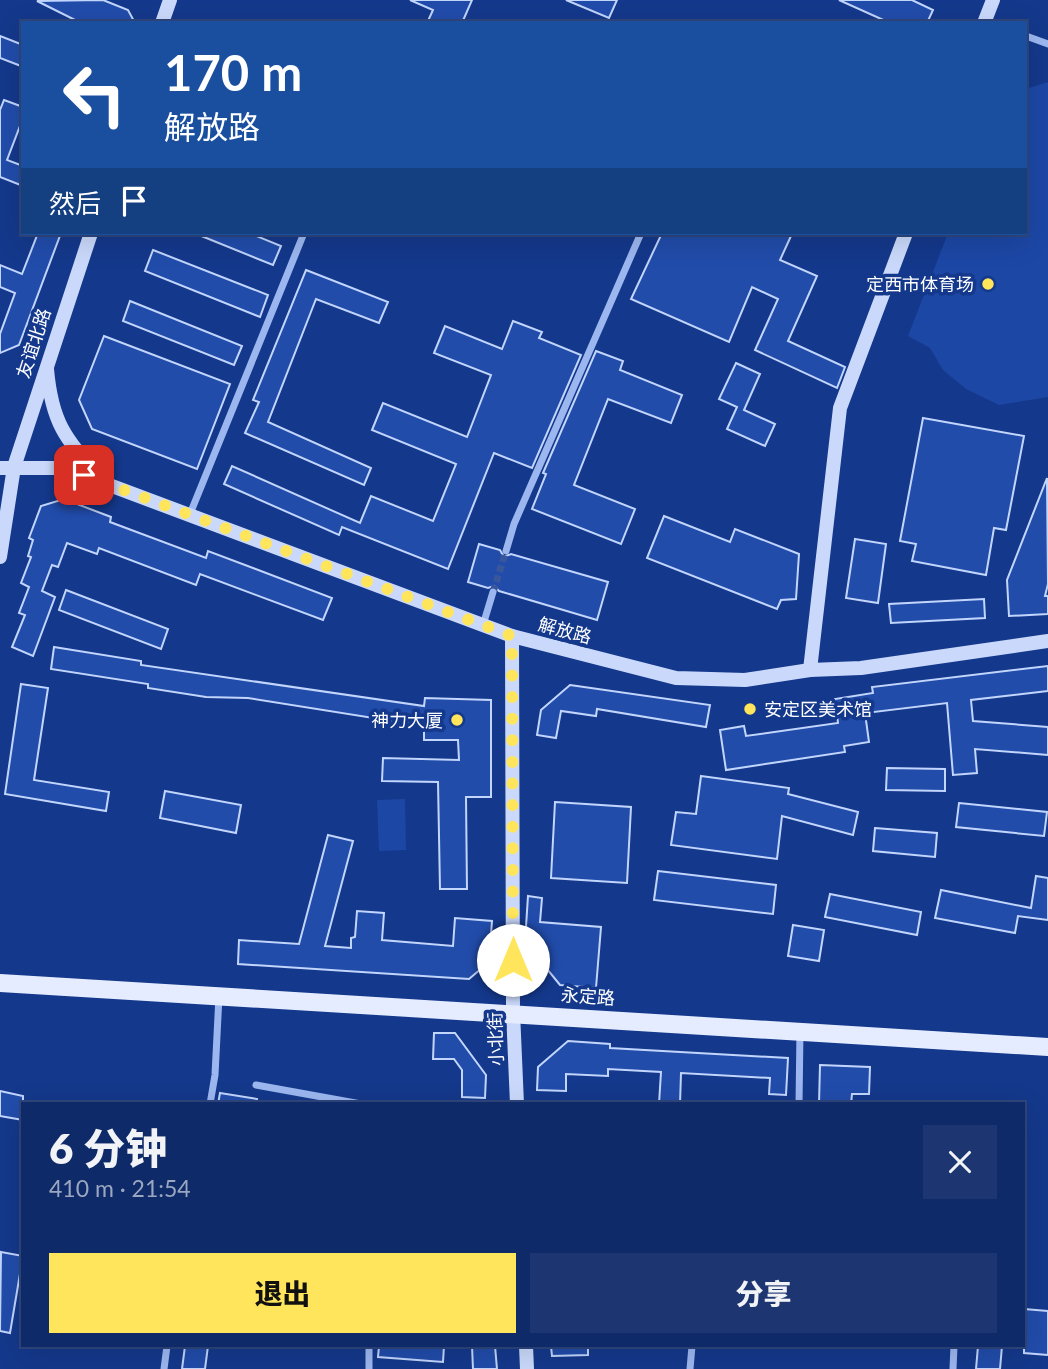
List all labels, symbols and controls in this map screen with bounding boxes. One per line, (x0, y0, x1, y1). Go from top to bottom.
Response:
text: 170 m (164, 43, 302, 101)
icon: left (49, 49, 140, 140)
text: 解放路 (164, 107, 260, 146)
icon: arrive (115, 182, 153, 220)
text: 然后 (49, 187, 101, 219)
place label: 定西市体育场 (866, 273, 974, 295)
marker: 定西市体育场 (980, 276, 996, 292)
street label: 友谊北路 (11, 305, 55, 381)
pin (54, 445, 114, 505)
icon: arrive (65, 456, 103, 494)
street label: 解放路 (536, 612, 594, 648)
place label: 安定区美术馆 (764, 698, 872, 720)
marker: 安定区美术馆 (742, 701, 758, 717)
place label: 神力大厦 (371, 709, 443, 731)
marker: 神力大厦 (449, 712, 465, 728)
position arrow (476, 923, 550, 997)
street label: 永定路 (560, 983, 616, 1009)
street label: 小北街 (483, 1012, 507, 1066)
text: 6 分钟 (49, 1123, 167, 1173)
button: close (923, 1125, 997, 1199)
text: 410 m · 21:54 (49, 1174, 191, 1202)
button: 退出 (49, 1253, 516, 1333)
button: 分享 (530, 1253, 997, 1333)

